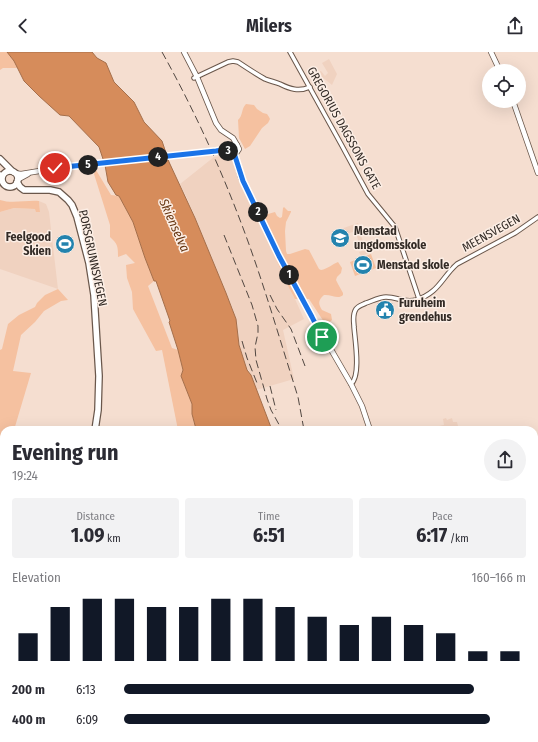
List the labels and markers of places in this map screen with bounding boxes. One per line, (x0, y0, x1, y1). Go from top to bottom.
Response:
pin: 3 (218, 141, 238, 161)
pin: 4 (148, 147, 168, 167)
pin (38, 151, 72, 185)
pin: 5 (78, 155, 98, 175)
pin: 2 (248, 202, 268, 222)
place label: Menstad ungdomsskole (354, 224, 426, 252)
school or university icon: Menstad ungdomsskole (329, 227, 351, 249)
place label: Feelgood Skien (6, 230, 51, 258)
sports icon: Feelgood Skien (54, 233, 76, 255)
sports icon: Menstad skole (352, 254, 374, 276)
place label: Menstad skole (377, 258, 449, 272)
pin: 1 (279, 265, 299, 285)
place label: Furuheim grendehus (399, 296, 453, 324)
public building icon: Furuheim grendehus (374, 299, 396, 321)
pin (305, 320, 339, 354)

